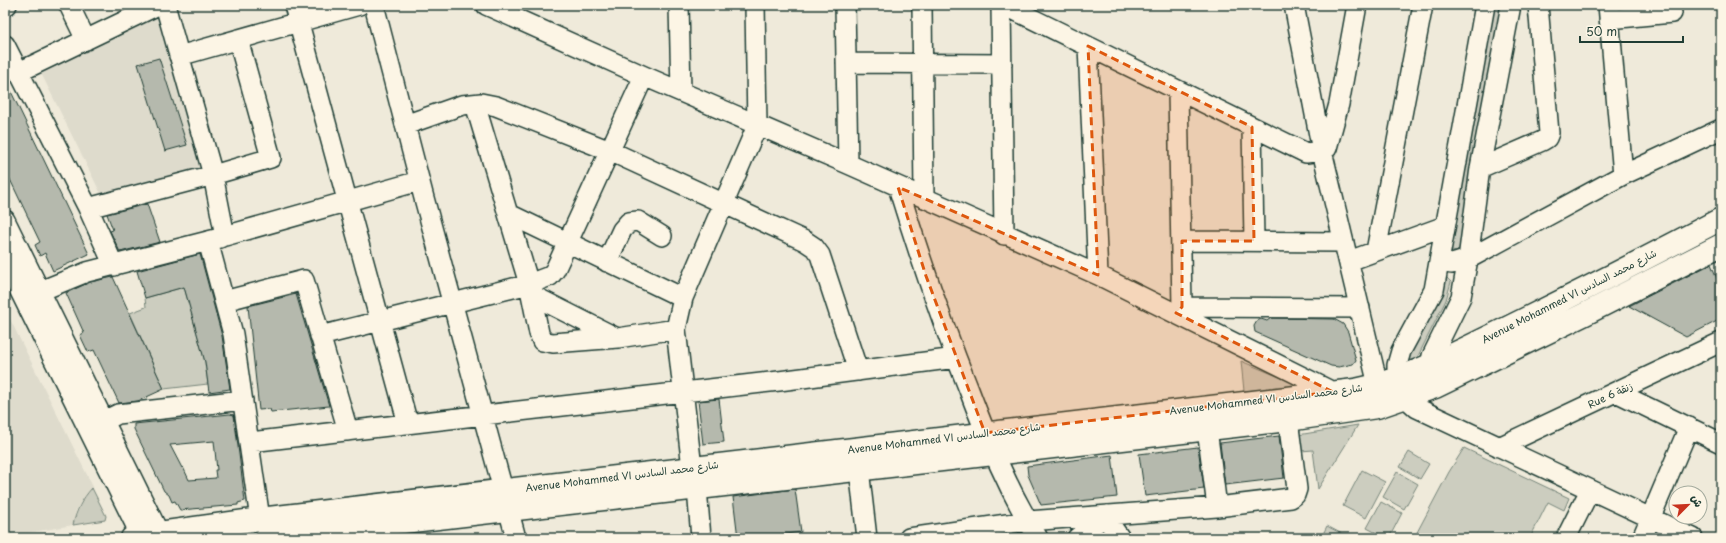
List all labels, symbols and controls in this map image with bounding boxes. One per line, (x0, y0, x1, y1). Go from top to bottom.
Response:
scale bar (1580, 18, 1683, 44)
text: 50 m (1586, 22, 1617, 40)
street label: Avenue Mohammed VI شارع محمد السادس (1479, 245, 1659, 347)
street label: Rue 6 زنقة (1585, 378, 1635, 411)
street label: Avenue Mohammed VI شارع محمد السادس (1169, 379, 1364, 419)
street label: Avenue Mohammed VI شارع محمد السادس (847, 418, 1042, 458)
street label: Avenue Mohammed VI شارع محمد السادس (525, 456, 720, 496)
north arrow (1668, 485, 1708, 525)
text: ش (1687, 492, 1708, 510)

